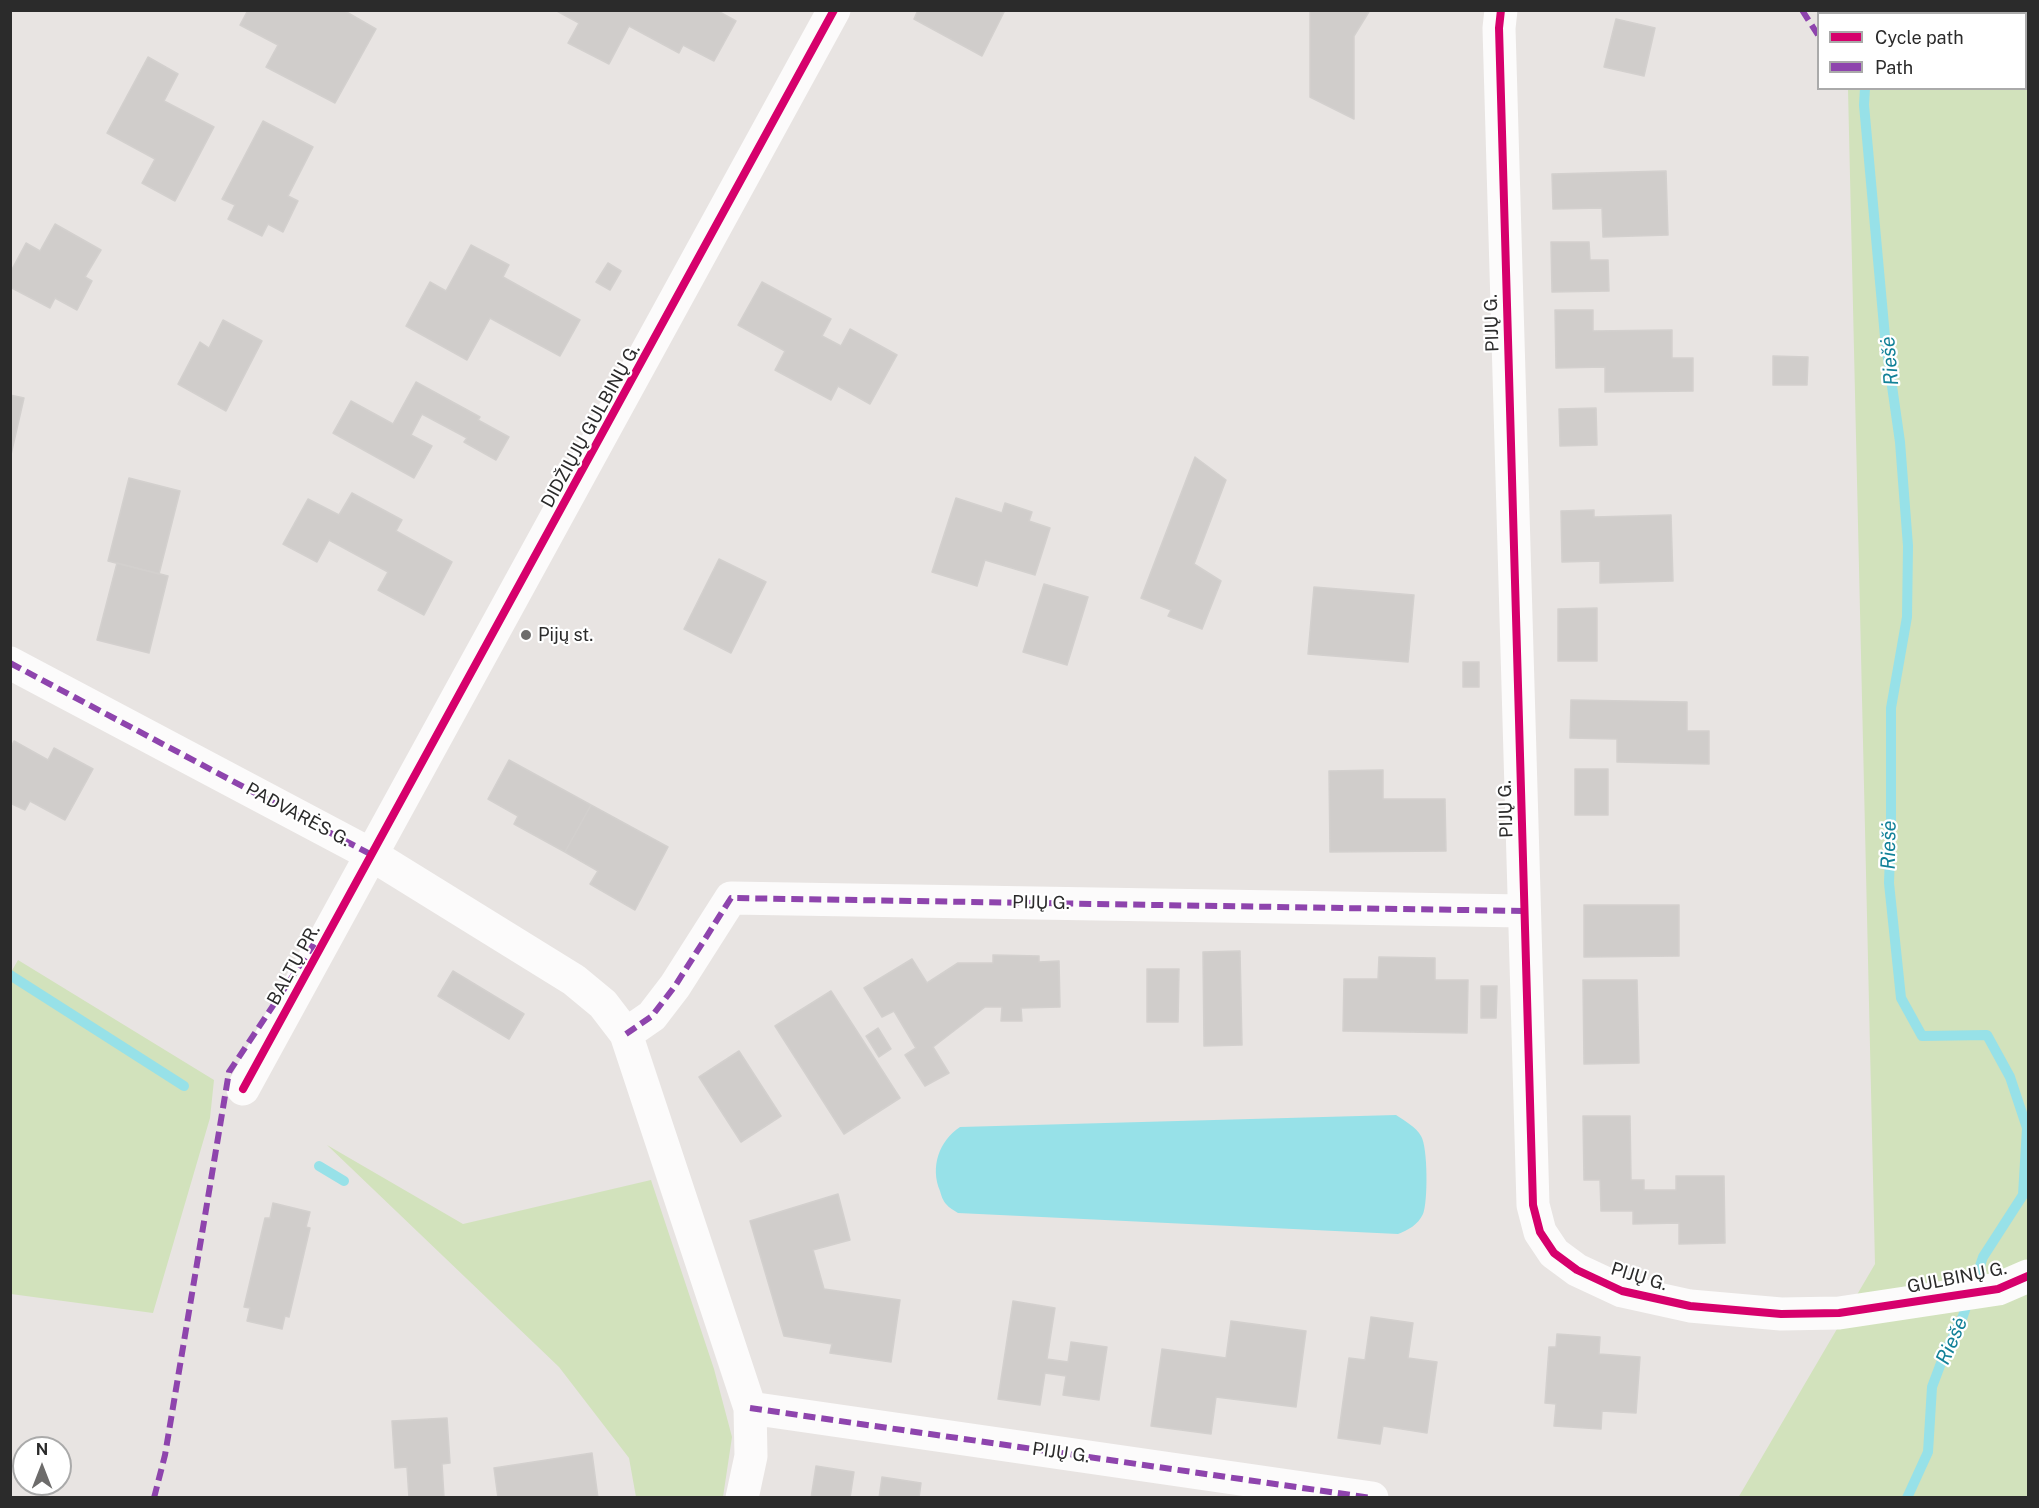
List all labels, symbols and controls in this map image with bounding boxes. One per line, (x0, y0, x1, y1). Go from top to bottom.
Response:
legend (1817, 12, 2027, 90)
text: Cycle path (1875, 27, 1964, 48)
text: Path (1875, 57, 1913, 78)
street label: PIJŲ G. (1480, 294, 1504, 352)
water label: Riešė (1876, 335, 1904, 387)
street label: DIDŽIŲJŲ GULBINŲ G. (537, 340, 645, 512)
place label: Pijų st. (538, 624, 593, 646)
marker: Pijų st. (519, 628, 533, 642)
street label: PADVARĖS G. (242, 778, 354, 852)
street label: PIJŲ G. (1494, 780, 1518, 838)
water label: Riešė (1877, 820, 1901, 870)
street label: PIJŲ G. (1012, 892, 1070, 914)
street label: BALTŲ PR. (263, 921, 325, 1009)
street label: PIJŲ G. (1608, 1258, 1670, 1296)
street label: GULBINŲ G. (1905, 1258, 2009, 1298)
water label: Riešė (1931, 1314, 1973, 1368)
north arrow (12, 1436, 72, 1496)
street label: PIJŲ G. (1031, 1438, 1091, 1468)
text: N (36, 1440, 48, 1459)

